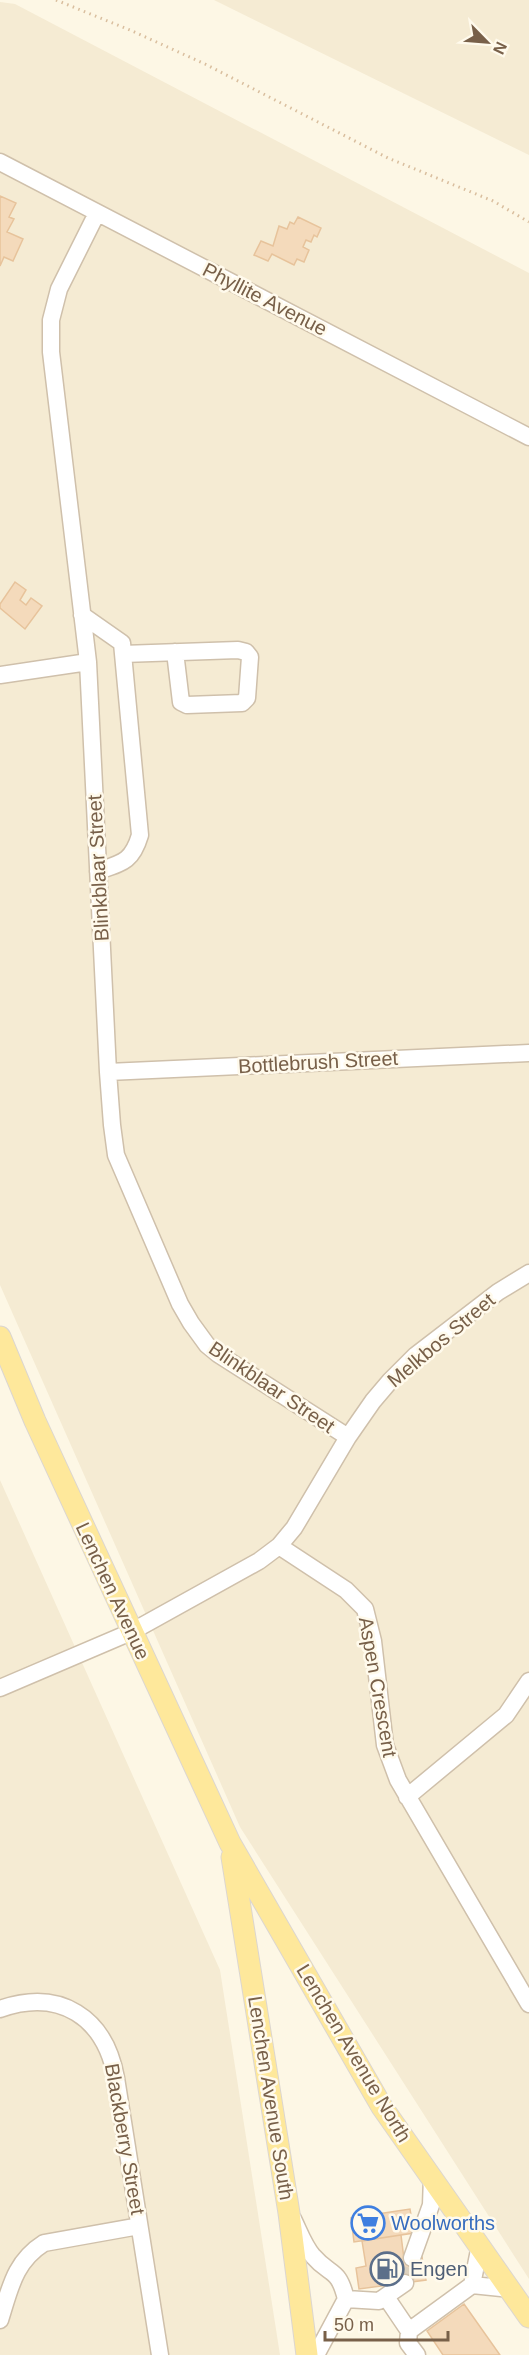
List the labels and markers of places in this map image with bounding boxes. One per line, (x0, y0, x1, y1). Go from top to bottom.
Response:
supermarket icon: Woolworths (350, 2205, 386, 2241)
place label: Woolworths (391, 2212, 495, 2234)
fuel station icon: Engen (369, 2251, 405, 2287)
place label: Engen (410, 2258, 468, 2280)

